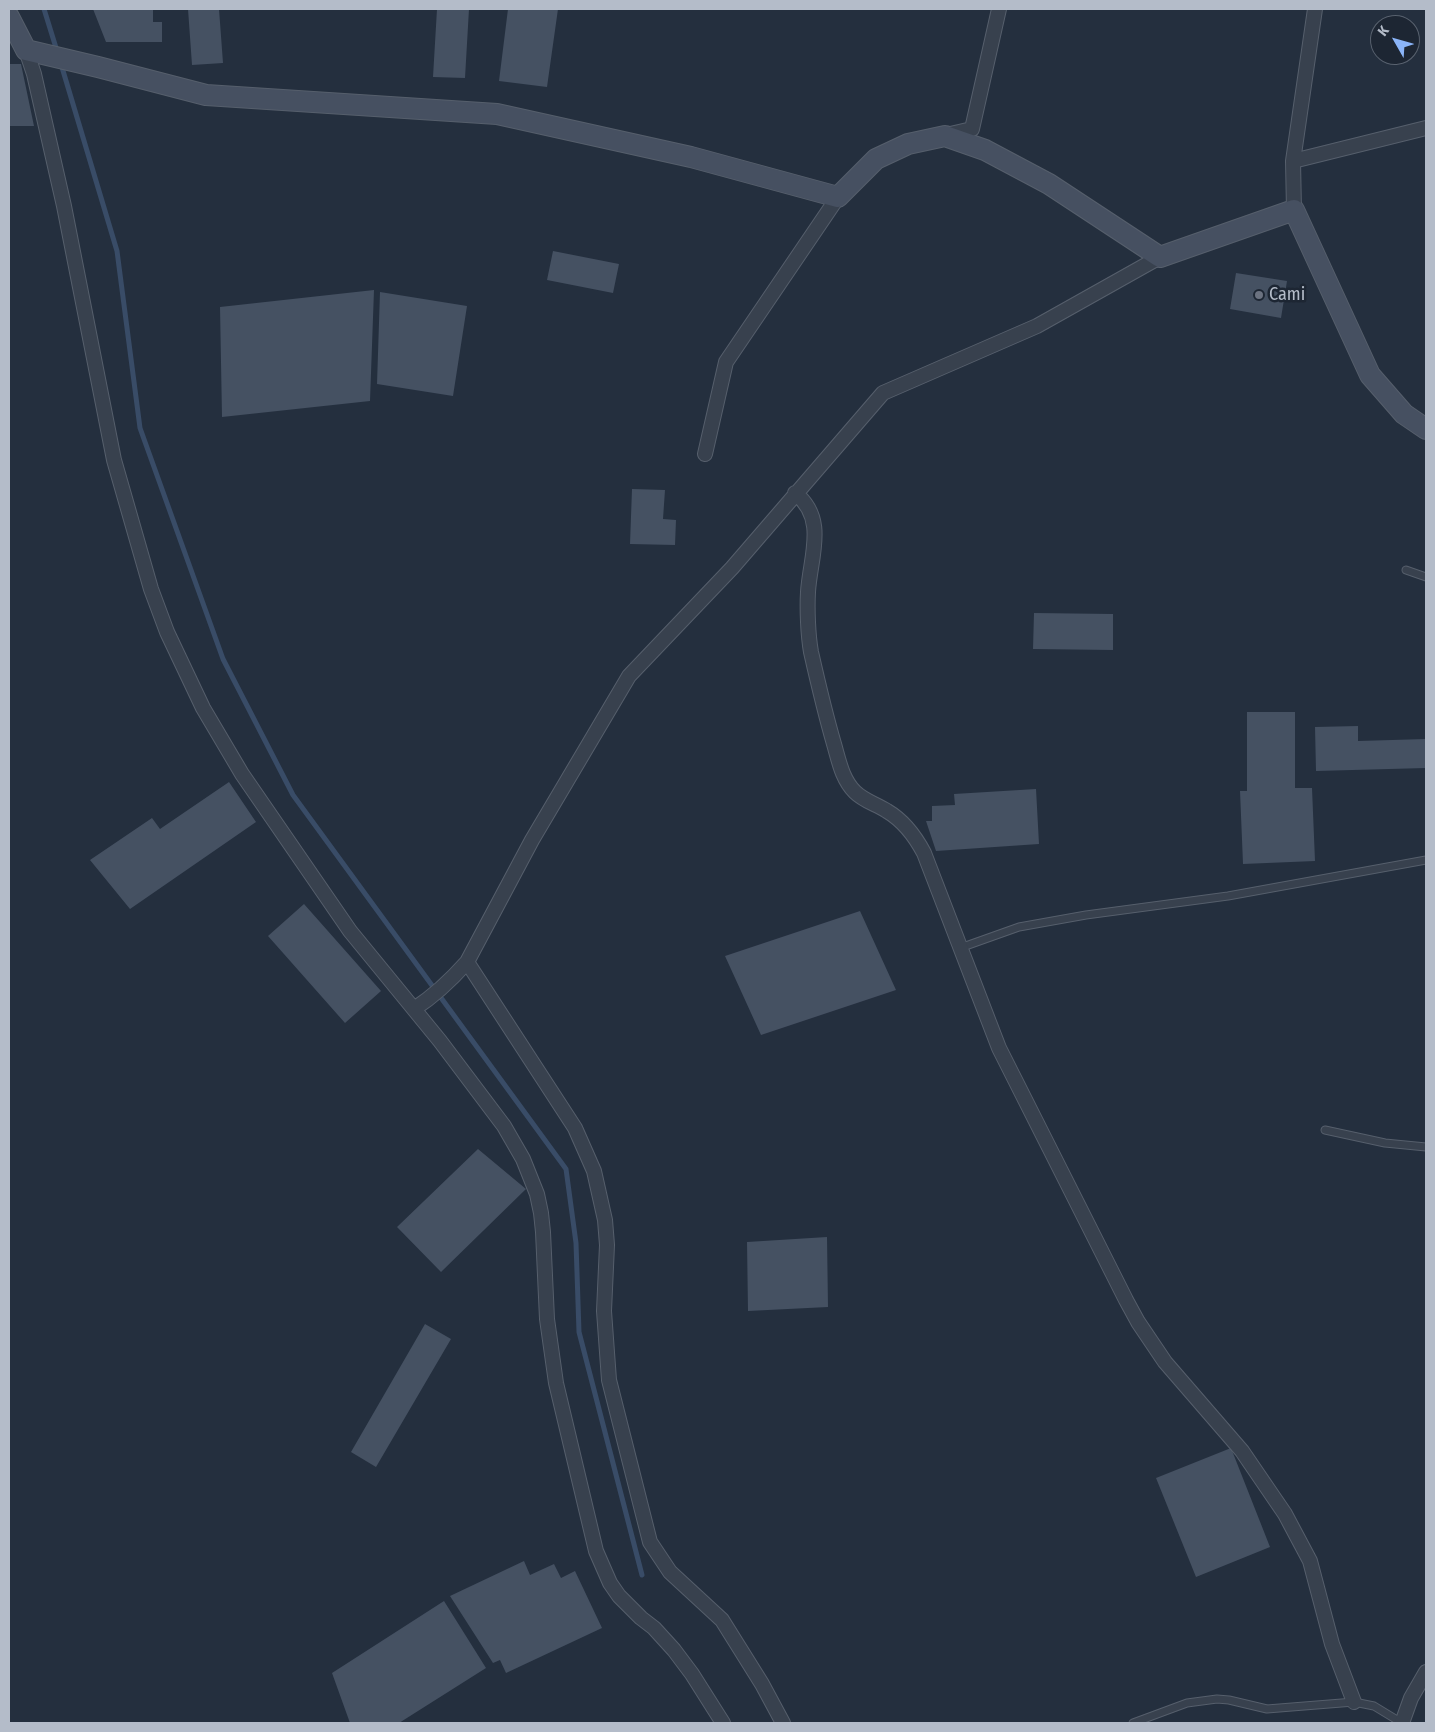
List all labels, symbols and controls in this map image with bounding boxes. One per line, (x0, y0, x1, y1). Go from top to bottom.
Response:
north arrow (1370, 15, 1420, 65)
text: K (1374, 23, 1393, 40)
place label: Cami (1269, 284, 1305, 306)
marker: Cami (1253, 289, 1265, 301)

